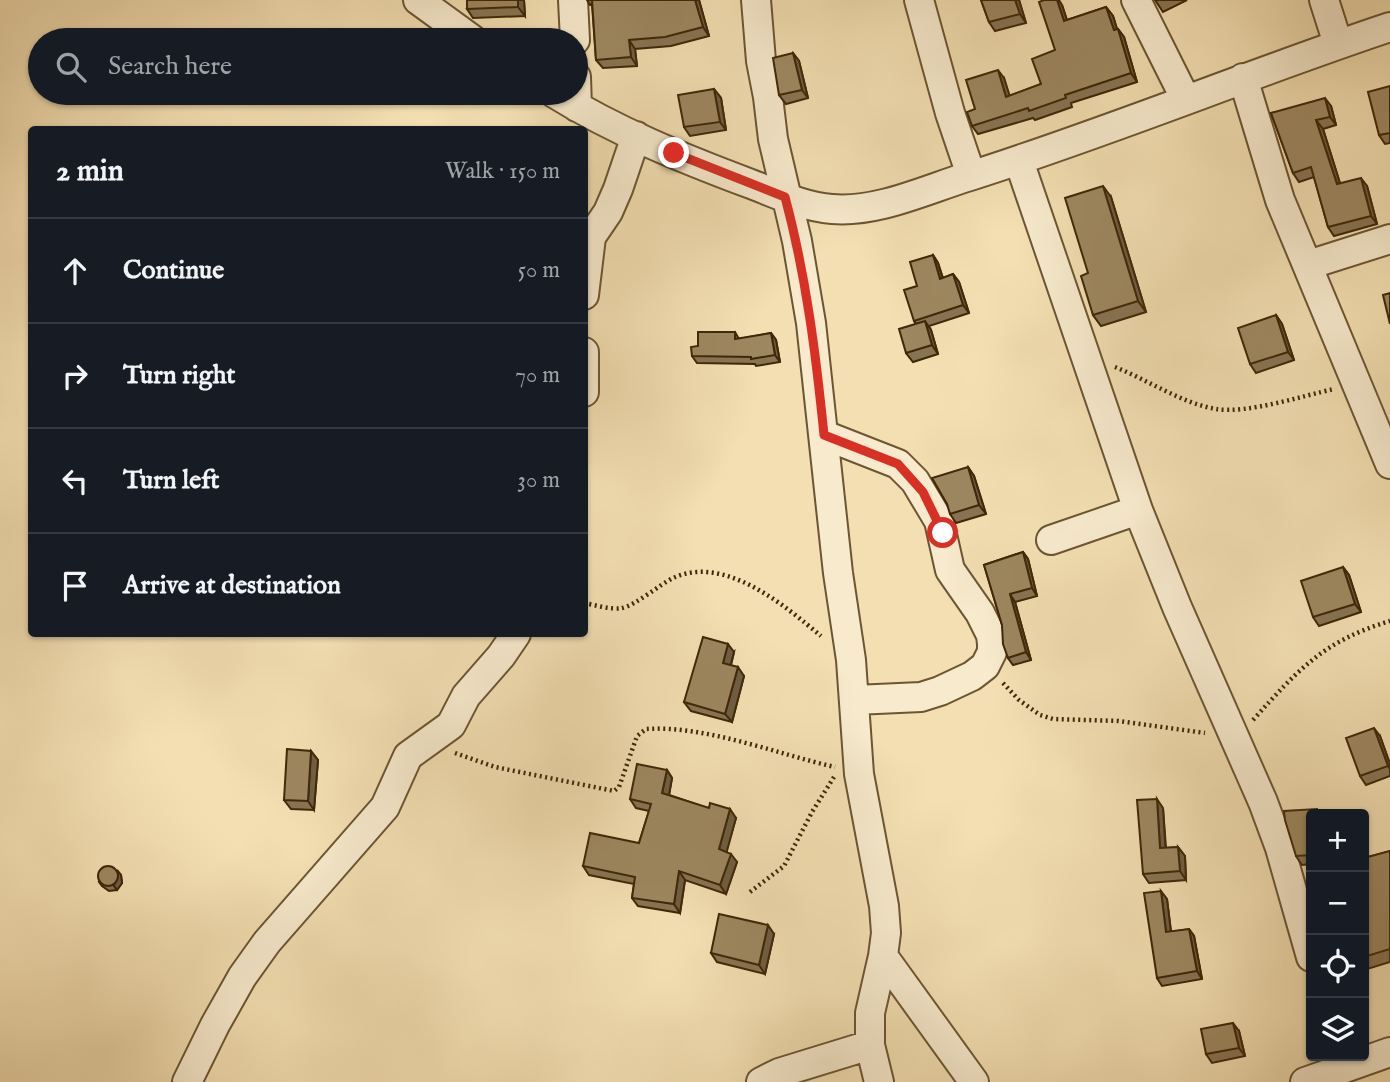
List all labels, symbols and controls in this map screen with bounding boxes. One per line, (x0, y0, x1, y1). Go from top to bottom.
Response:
search box (28, 28, 588, 105)
icon: search (52, 48, 90, 86)
text: Search here (108, 50, 232, 83)
route end (658, 137, 689, 168)
text: 2 min (56, 153, 124, 191)
text: Walk · 150 m (445, 157, 560, 186)
icon: ahead (56, 252, 94, 290)
text: Continue (123, 254, 224, 287)
text: 50 m (518, 256, 560, 285)
icon: right (56, 357, 94, 395)
text: Turn right (123, 359, 236, 392)
text: 70 m (515, 361, 560, 390)
icon: left (56, 462, 94, 500)
text: Turn left (123, 464, 220, 497)
text: 30 m (517, 466, 560, 495)
route start (927, 517, 958, 548)
icon: arrive (56, 567, 94, 605)
text: Arrive at destination (123, 569, 341, 602)
map controls (1306, 809, 1369, 1061)
button: + (1306, 809, 1369, 872)
button: − (1306, 872, 1369, 935)
button: locate (1306, 935, 1369, 998)
button: layers (1306, 998, 1369, 1061)

